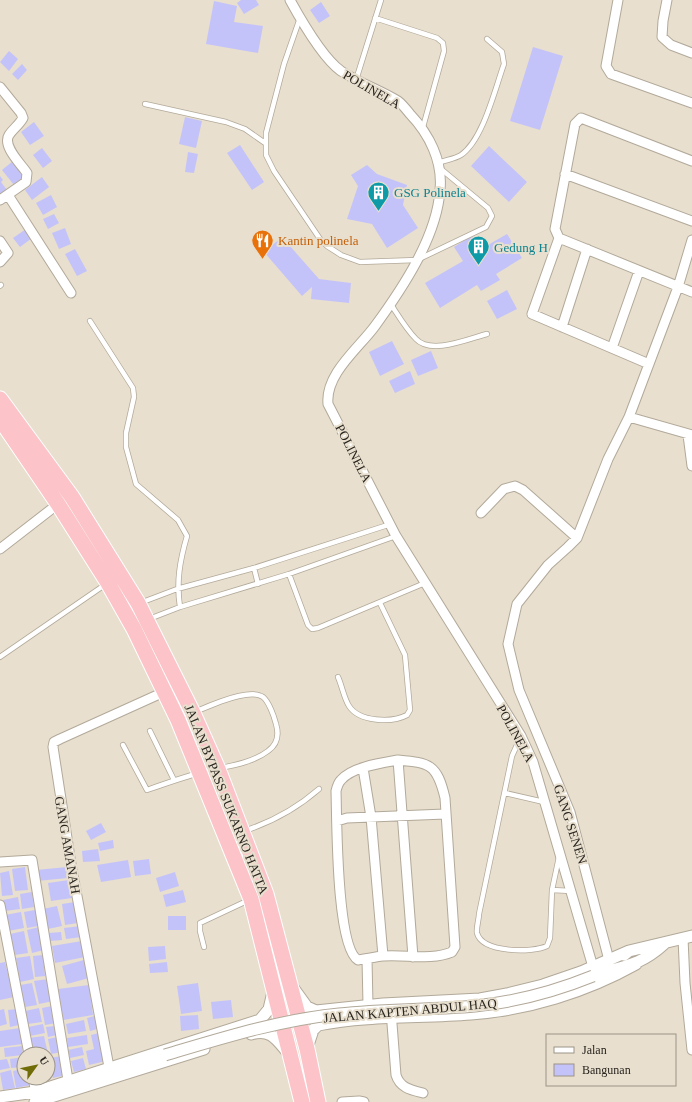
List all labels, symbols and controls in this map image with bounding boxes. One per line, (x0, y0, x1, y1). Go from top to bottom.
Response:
street label: POLINELA (340, 67, 404, 112)
building icon: GSG Polinela (366, 179, 392, 212)
place label: GSG Polinela (394, 185, 466, 200)
restaurant icon: Kantin polinela (249, 227, 275, 260)
place label: Kantin polinela (278, 233, 359, 248)
building icon: Gedung H (466, 234, 492, 267)
place label: Gedung H (494, 240, 548, 255)
street label: POLINELA (332, 422, 375, 485)
street label: JALAN BYPASS SUKARNO HATTA (182, 702, 272, 897)
street label: POLINELA (494, 702, 538, 765)
street label: GANG SENEN (551, 783, 591, 866)
street label: GANG AMANAH (52, 795, 83, 895)
street label: JALAN KAPTEN ABDUL HAQ (323, 995, 498, 1026)
legend (546, 1034, 676, 1086)
text: Jalan (582, 1043, 607, 1057)
north arrow (16, 1046, 56, 1086)
text: U (37, 1054, 52, 1067)
text: Bangunan (582, 1063, 631, 1077)

